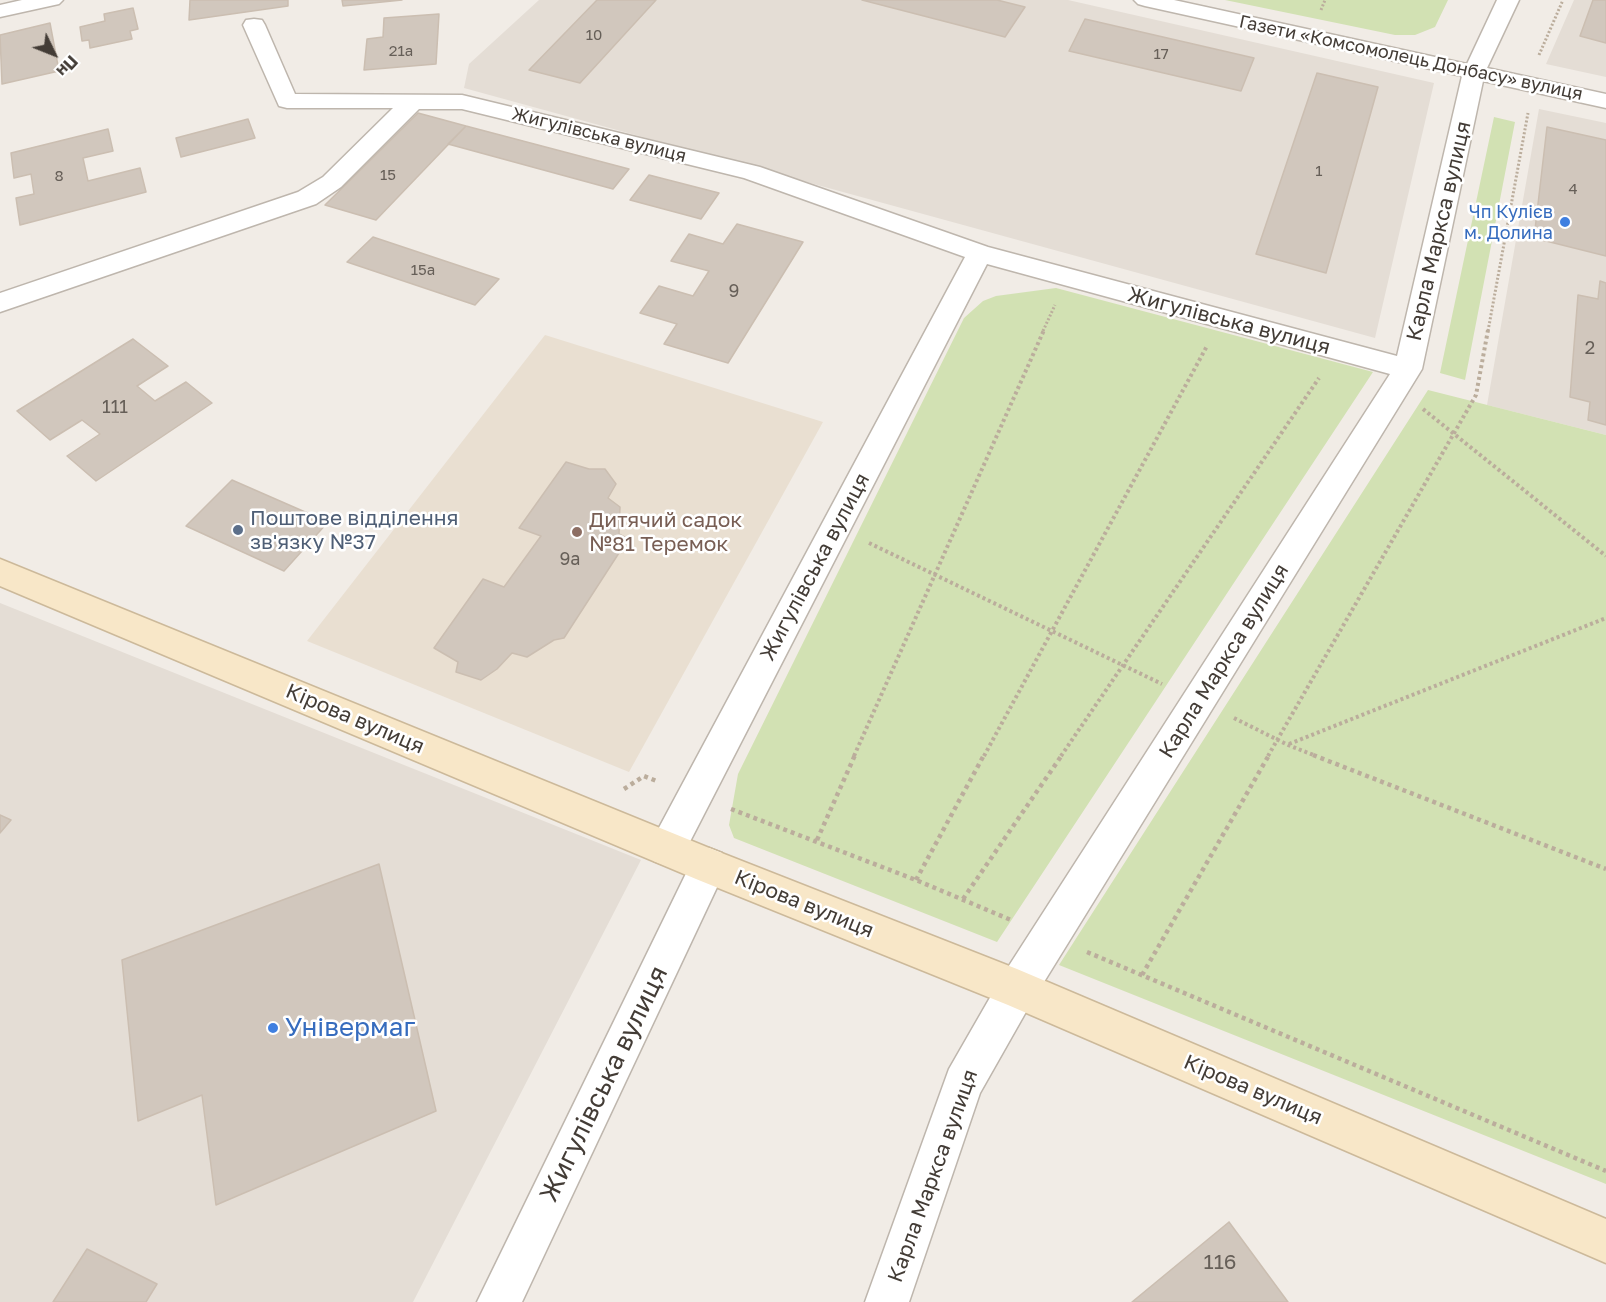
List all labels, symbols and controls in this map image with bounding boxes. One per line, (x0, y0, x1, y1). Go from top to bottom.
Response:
street label: Газети «Комсомолець Донбасу» вулиця (1237, 11, 1585, 105)
north arrow (24, 24, 84, 84)
house number: 10 (586, 26, 602, 44)
house number: 21а (389, 42, 413, 60)
house number: 17 (1153, 45, 1169, 63)
text: Пн (52, 51, 82, 81)
street label: Жигулівська вулиця (510, 103, 688, 167)
street label: Карла Маркса вулиця (1401, 119, 1477, 343)
house number: 1 (1315, 162, 1323, 180)
house number: 15 (380, 166, 396, 184)
house number: 8 (54, 167, 64, 185)
house number: 4 (1568, 180, 1578, 198)
place label: Чп Кулієв м. Долина (1464, 201, 1553, 244)
marker: Чп Кулієв м. Долина (1558, 215, 1572, 229)
house number: 15а (411, 261, 435, 279)
house number: 9 (729, 280, 739, 302)
street label: Жигулівська вулиця (1125, 282, 1333, 360)
house number: 2 (1585, 337, 1595, 359)
house number: 111 (102, 396, 128, 418)
street label: Жигулівська вулиця (755, 469, 875, 665)
place label: Поштове відділення зв'язку №37 (250, 505, 459, 555)
place label: Дитячий садок №81 Теремок (589, 507, 742, 557)
marker: Поштове відділення зв'язку №37 (231, 523, 245, 537)
marker: Дитячий садок №81 Теремок (570, 525, 584, 539)
house number: 9а (559, 548, 581, 570)
street label: Карла Маркса вулиця (1154, 559, 1294, 763)
street label: Кірова вулиця (282, 679, 428, 759)
street label: Кірова вулиця (731, 865, 877, 943)
street label: Жигулівська вулиця (533, 961, 675, 1207)
place label: Універмаг (285, 1012, 415, 1044)
marker: Універмаг (266, 1021, 280, 1035)
street label: Кірова вулиця (1180, 1050, 1326, 1130)
street label: Карла Маркса вулиця (883, 1066, 983, 1286)
house number: 116 (1203, 1249, 1237, 1275)

